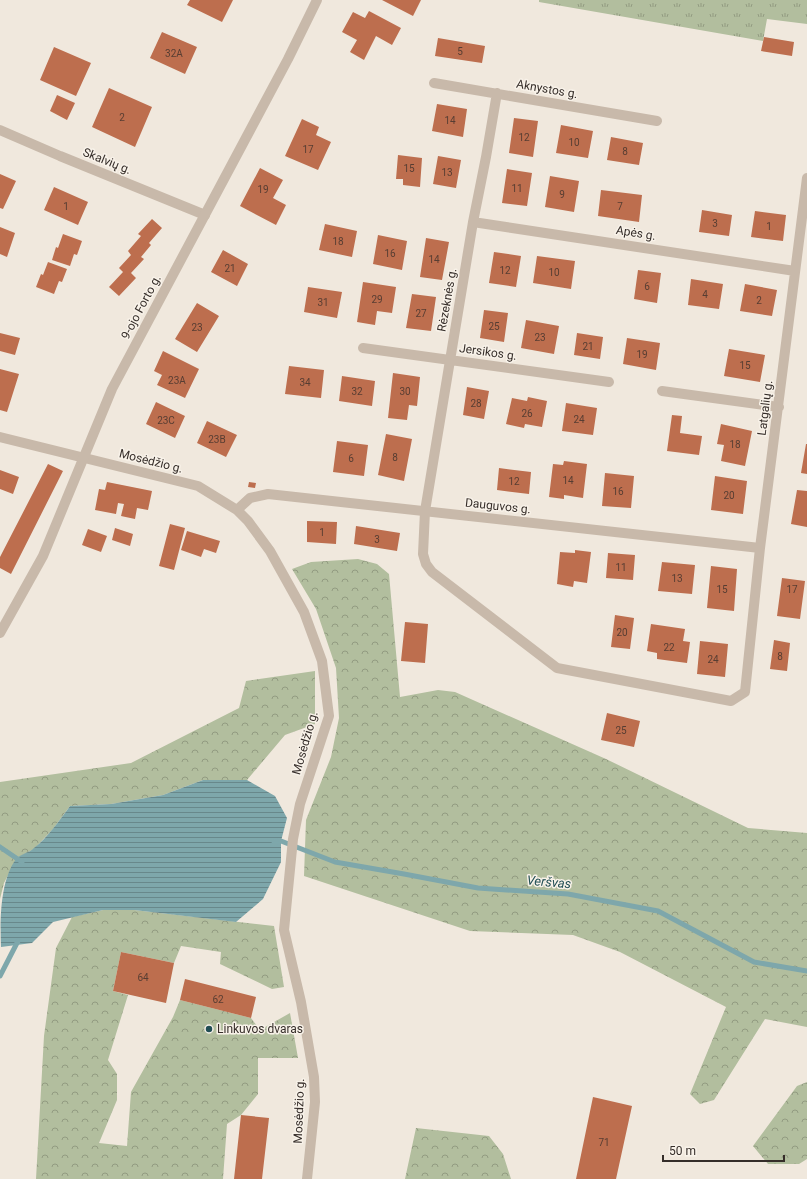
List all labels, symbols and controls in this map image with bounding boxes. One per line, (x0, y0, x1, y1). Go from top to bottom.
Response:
house number: 5 (457, 46, 463, 57)
house number: 32A (165, 48, 183, 59)
street label: Aknystos g. (515, 77, 579, 101)
house number: 2 (119, 112, 125, 123)
house number: 14 (444, 115, 456, 126)
house number: 12 (518, 132, 530, 143)
house number: 10 (568, 137, 580, 148)
house number: 17 (302, 144, 314, 155)
street label: Skalvių g. (81, 145, 133, 177)
house number: 8 (622, 146, 628, 157)
house number: 15 (403, 163, 415, 174)
house number: 13 (441, 167, 453, 178)
house number: 11 (511, 183, 523, 194)
house number: 19 (257, 184, 269, 195)
house number: 9 (559, 189, 565, 200)
house number: 1 (63, 201, 69, 212)
house number: 7 (617, 201, 623, 212)
house number: 3 (712, 218, 718, 229)
house number: 1 (766, 221, 772, 232)
street label: Apės g. (615, 223, 657, 243)
house number: 18 (332, 236, 344, 247)
house number: 16 (384, 248, 396, 259)
house number: 14 (428, 254, 440, 265)
house number: 21 (224, 263, 236, 274)
house number: 12 (499, 265, 511, 276)
street label: Rėzeknės g. (435, 267, 459, 333)
house number: 10 (548, 267, 560, 278)
street label: 9-ojo Forto g. (118, 272, 164, 342)
house number: 6 (644, 281, 650, 292)
house number: 4 (702, 289, 708, 300)
house number: 29 (371, 294, 383, 305)
house number: 2 (756, 295, 762, 306)
house number: 31 (317, 297, 329, 308)
house number: 27 (415, 308, 427, 319)
house number: 25 (488, 321, 500, 332)
house number: 23 (191, 322, 203, 333)
house number: 23 (534, 332, 546, 343)
street label: Jersikos g. (458, 341, 518, 363)
house number: 21 (582, 341, 594, 352)
house number: 19 (636, 349, 648, 360)
house number: 15 (739, 360, 751, 371)
house number: 23A (168, 375, 186, 386)
house number: 34 (299, 377, 311, 388)
street label: Latgalių g. (755, 380, 775, 436)
house number: 32 (351, 386, 363, 397)
house number: 30 (399, 386, 411, 397)
house number: 28 (470, 398, 482, 409)
house number: 26 (521, 408, 533, 419)
house number: 24 (573, 414, 585, 425)
house number: 23C (157, 415, 175, 426)
house number: 23B (208, 434, 226, 445)
house number: 18 (729, 439, 741, 450)
street label: Mosėdžio g. (118, 446, 184, 476)
house number: 8 (392, 452, 398, 463)
house number: 6 (348, 453, 354, 464)
house number: 14 (562, 475, 574, 486)
house number: 12 (508, 476, 520, 487)
house number: 16 (612, 486, 624, 497)
house number: 20 (723, 490, 735, 501)
street label: Dauguvos g. (464, 496, 532, 516)
house number: 1 (319, 527, 325, 538)
house number: 3 (374, 534, 380, 545)
house number: 11 (615, 562, 627, 573)
house number: 13 (671, 573, 683, 584)
house number: 15 (716, 584, 728, 595)
house number: 17 (786, 584, 798, 595)
house number: 20 (616, 627, 628, 638)
house number: 22 (663, 642, 675, 653)
house number: 8 (777, 651, 783, 662)
house number: 24 (707, 654, 719, 665)
street label: Mosėdžio g. (289, 710, 321, 776)
house number: 25 (615, 725, 627, 736)
water label: Veršvas (526, 873, 572, 891)
house number: 64 (137, 972, 149, 983)
house number: 62 (212, 994, 224, 1005)
place label: Linkuvos dvaras (217, 1022, 303, 1036)
marker: Linkuvos dvaras (204, 1024, 214, 1034)
street label: Mosėdžio g. (291, 1078, 307, 1144)
house number: 71 (598, 1137, 610, 1148)
scale bar (663, 1137, 784, 1163)
text: 50 m (669, 1144, 696, 1158)

